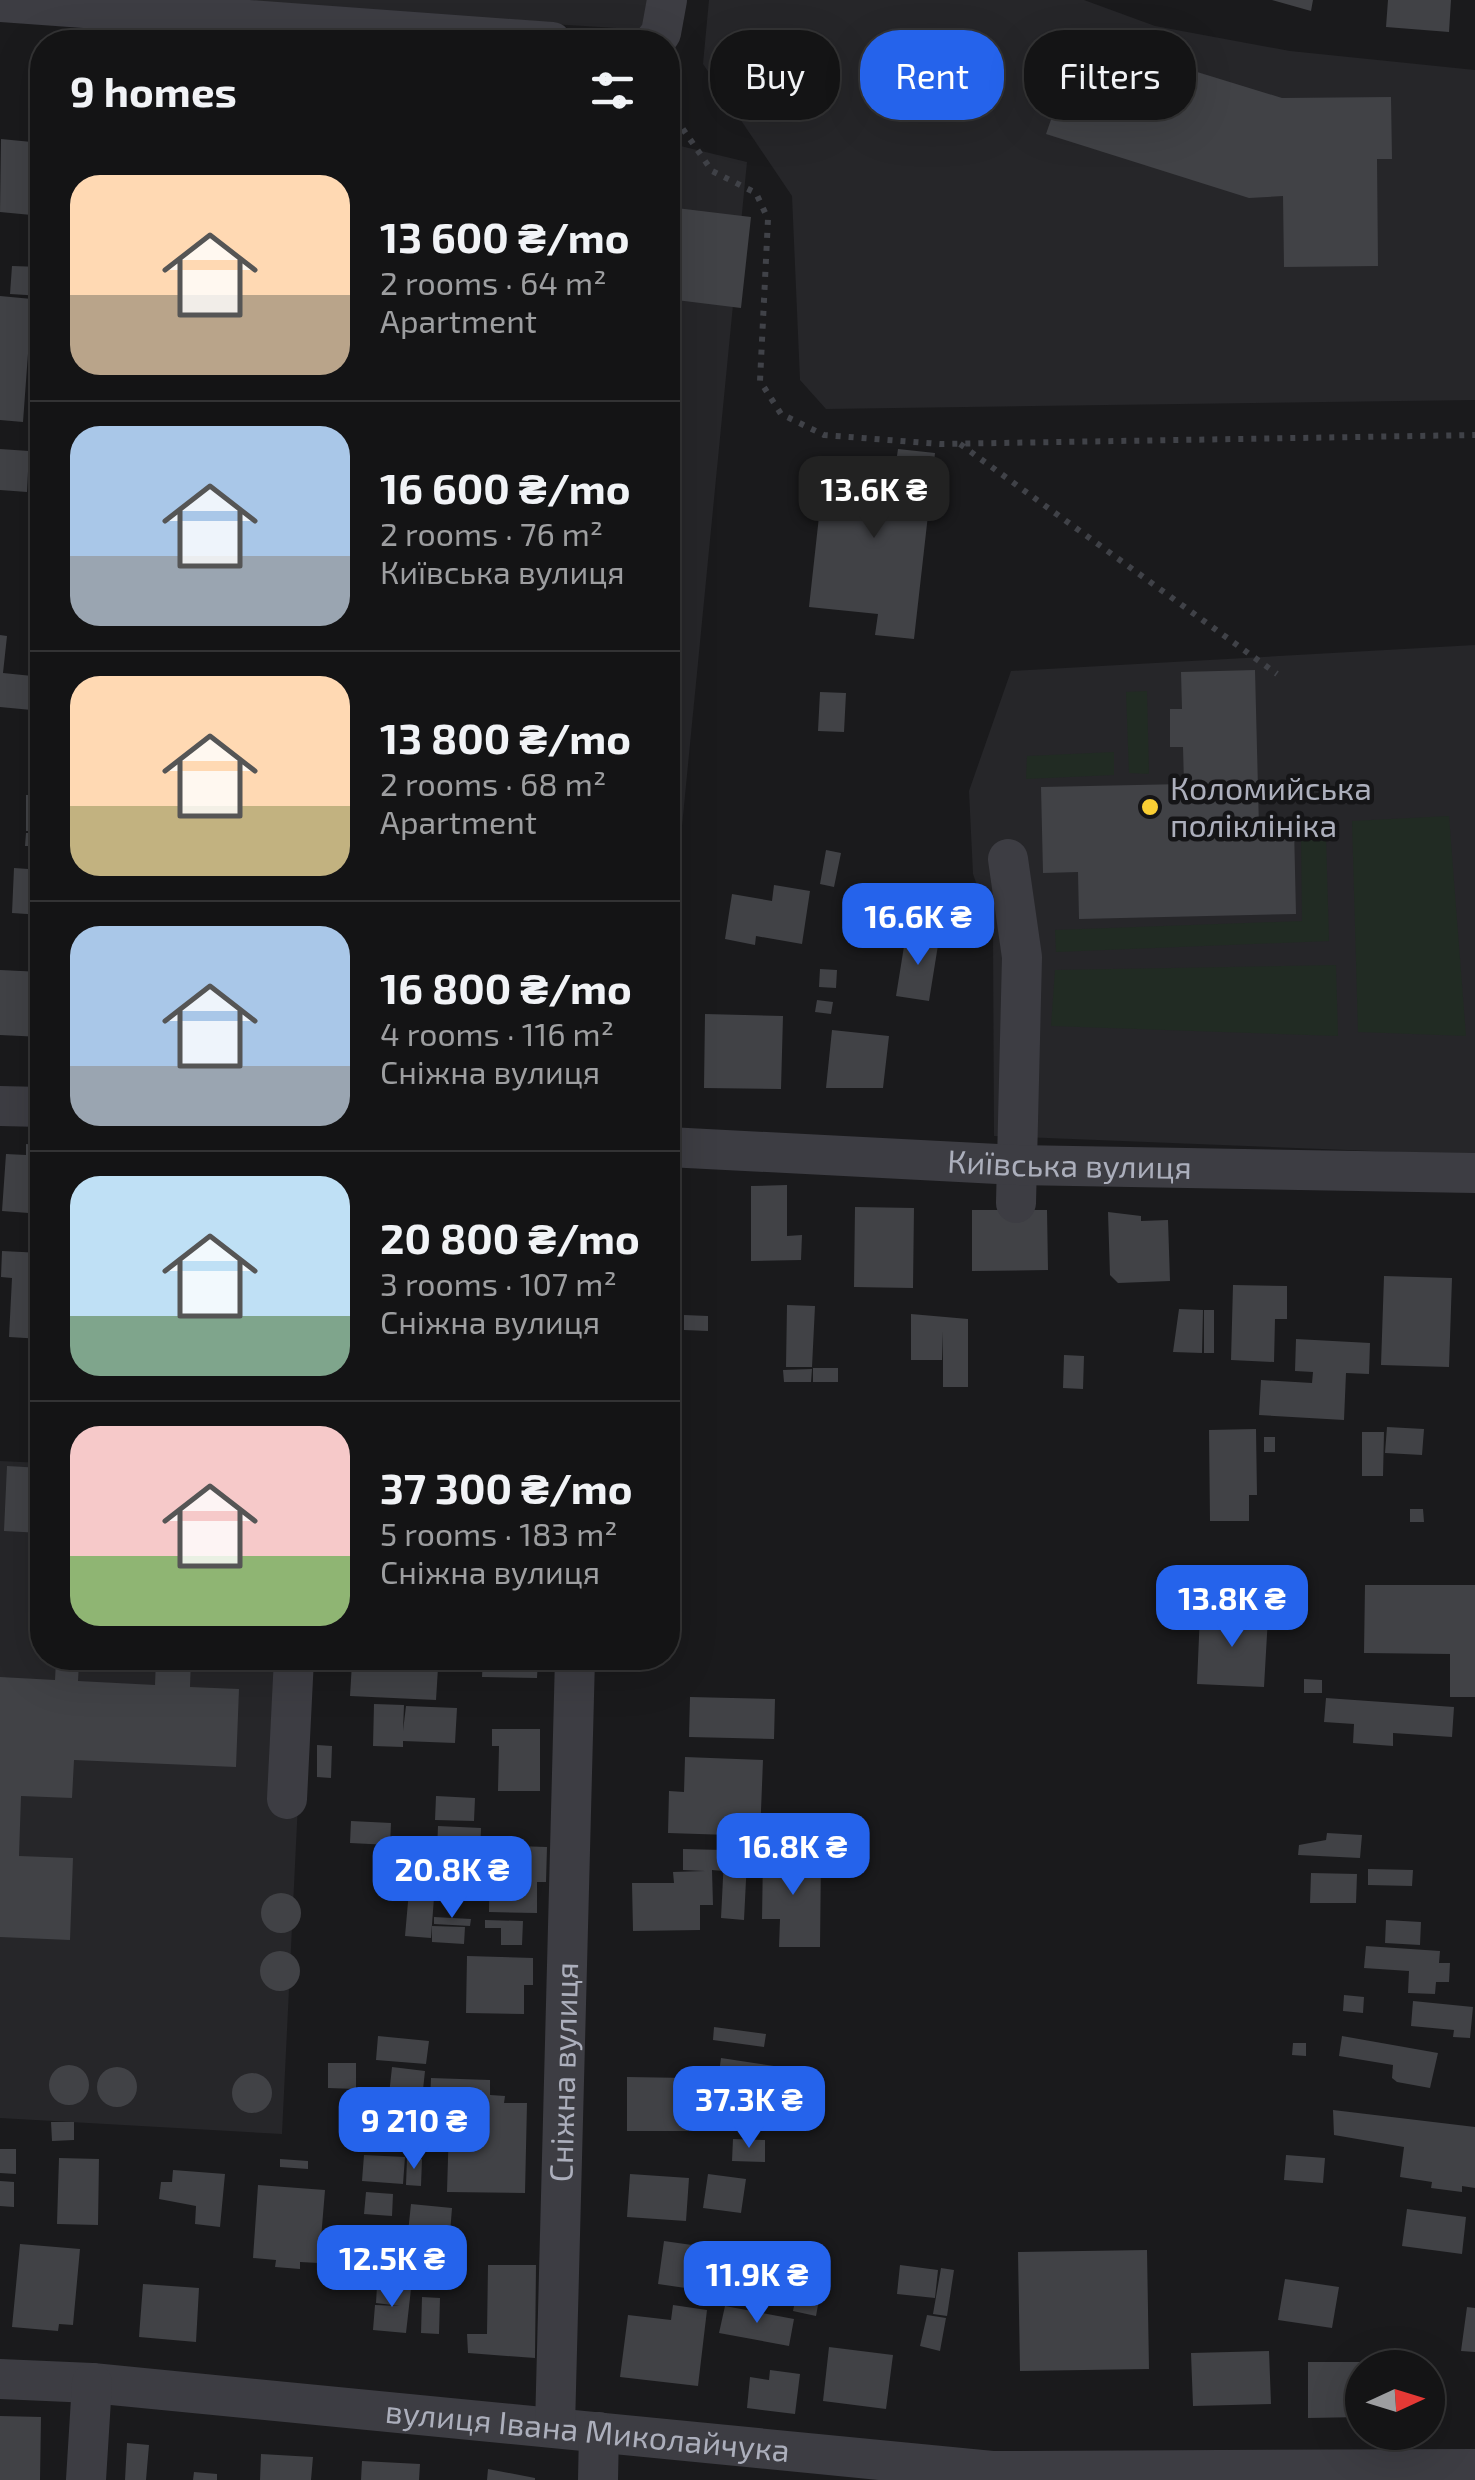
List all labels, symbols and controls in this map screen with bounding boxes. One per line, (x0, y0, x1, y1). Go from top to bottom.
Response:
chip: Buy (710, 30, 840, 120)
chip: Rent (860, 30, 1004, 120)
chip: Filters (1024, 30, 1196, 120)
icon: filters (585, 63, 640, 118)
text: 9 homes (70, 65, 237, 115)
text: 13 600 ₴/mo (380, 211, 630, 261)
icon: home (150, 215, 270, 335)
text: 2 rooms · 64 m² (380, 263, 606, 301)
text: Apartment (380, 301, 537, 339)
pin: 13.6K ₴ (782, 456, 966, 541)
text: 16 600 ₴/mo (380, 462, 631, 512)
icon: home (150, 466, 270, 586)
text: 13.6K ₴ (821, 469, 927, 507)
text: 2 rooms · 76 m² (380, 514, 603, 552)
text: Київська вулиця (380, 552, 625, 590)
text: 13 800 ₴/mo (380, 712, 631, 762)
icon: home (150, 716, 270, 836)
text: 2 rooms · 68 m² (380, 764, 606, 802)
place label: Коломийська поліклініка (1170, 768, 1372, 843)
marker: Коломийська поліклініка (1139, 796, 1161, 818)
text: Apartment (380, 802, 537, 840)
pin: 16.6K ₴ (826, 883, 1010, 968)
text: 16.6K ₴ (864, 896, 972, 934)
text: 16 800 ₴/mo (380, 962, 632, 1012)
icon: home (150, 966, 270, 1086)
text: 4 rooms · 116 m² (380, 1014, 614, 1052)
text: Сніжна вулиця (380, 1052, 600, 1090)
street label: Київська вулиця (946, 1140, 1192, 1185)
text: 20 800 ₴/mo (380, 1212, 640, 1262)
icon: home (150, 1216, 270, 1336)
text: 3 rooms · 107 m² (380, 1264, 617, 1302)
text: Сніжна вулиця (380, 1302, 600, 1340)
text: 37 300 ₴/mo (380, 1462, 633, 1512)
icon: home (150, 1466, 270, 1586)
text: 5 rooms · 183 m² (380, 1514, 618, 1552)
text: Сніжна вулиця (380, 1552, 600, 1590)
pin: 13.8K ₴ (1140, 1565, 1324, 1650)
text: 13.8K ₴ (1178, 1578, 1286, 1616)
pin: 16.8K ₴ (701, 1813, 885, 1898)
text: 16.8K ₴ (739, 1826, 847, 1864)
pin: 20.8K ₴ (360, 1836, 544, 1921)
text: 20.8K ₴ (395, 1849, 509, 1887)
street label: Сніжна вулиця (540, 1961, 584, 2183)
pin: 37.3K ₴ (657, 2066, 841, 2151)
text: 37.3K ₴ (695, 2079, 803, 2117)
pin: 9 210 ₴ (322, 2087, 506, 2172)
text: 9 210 ₴ (361, 2100, 467, 2138)
pin: 12.5K ₴ (300, 2225, 484, 2310)
text: 12.5K ₴ (339, 2238, 445, 2276)
pin: 11.9K ₴ (665, 2241, 849, 2326)
text: 11.9K ₴ (706, 2254, 808, 2292)
north arrow (1345, 2350, 1445, 2450)
map controls (1345, 2350, 1445, 2450)
street label: вулиця Івана Миколайчука (384, 2391, 792, 2468)

